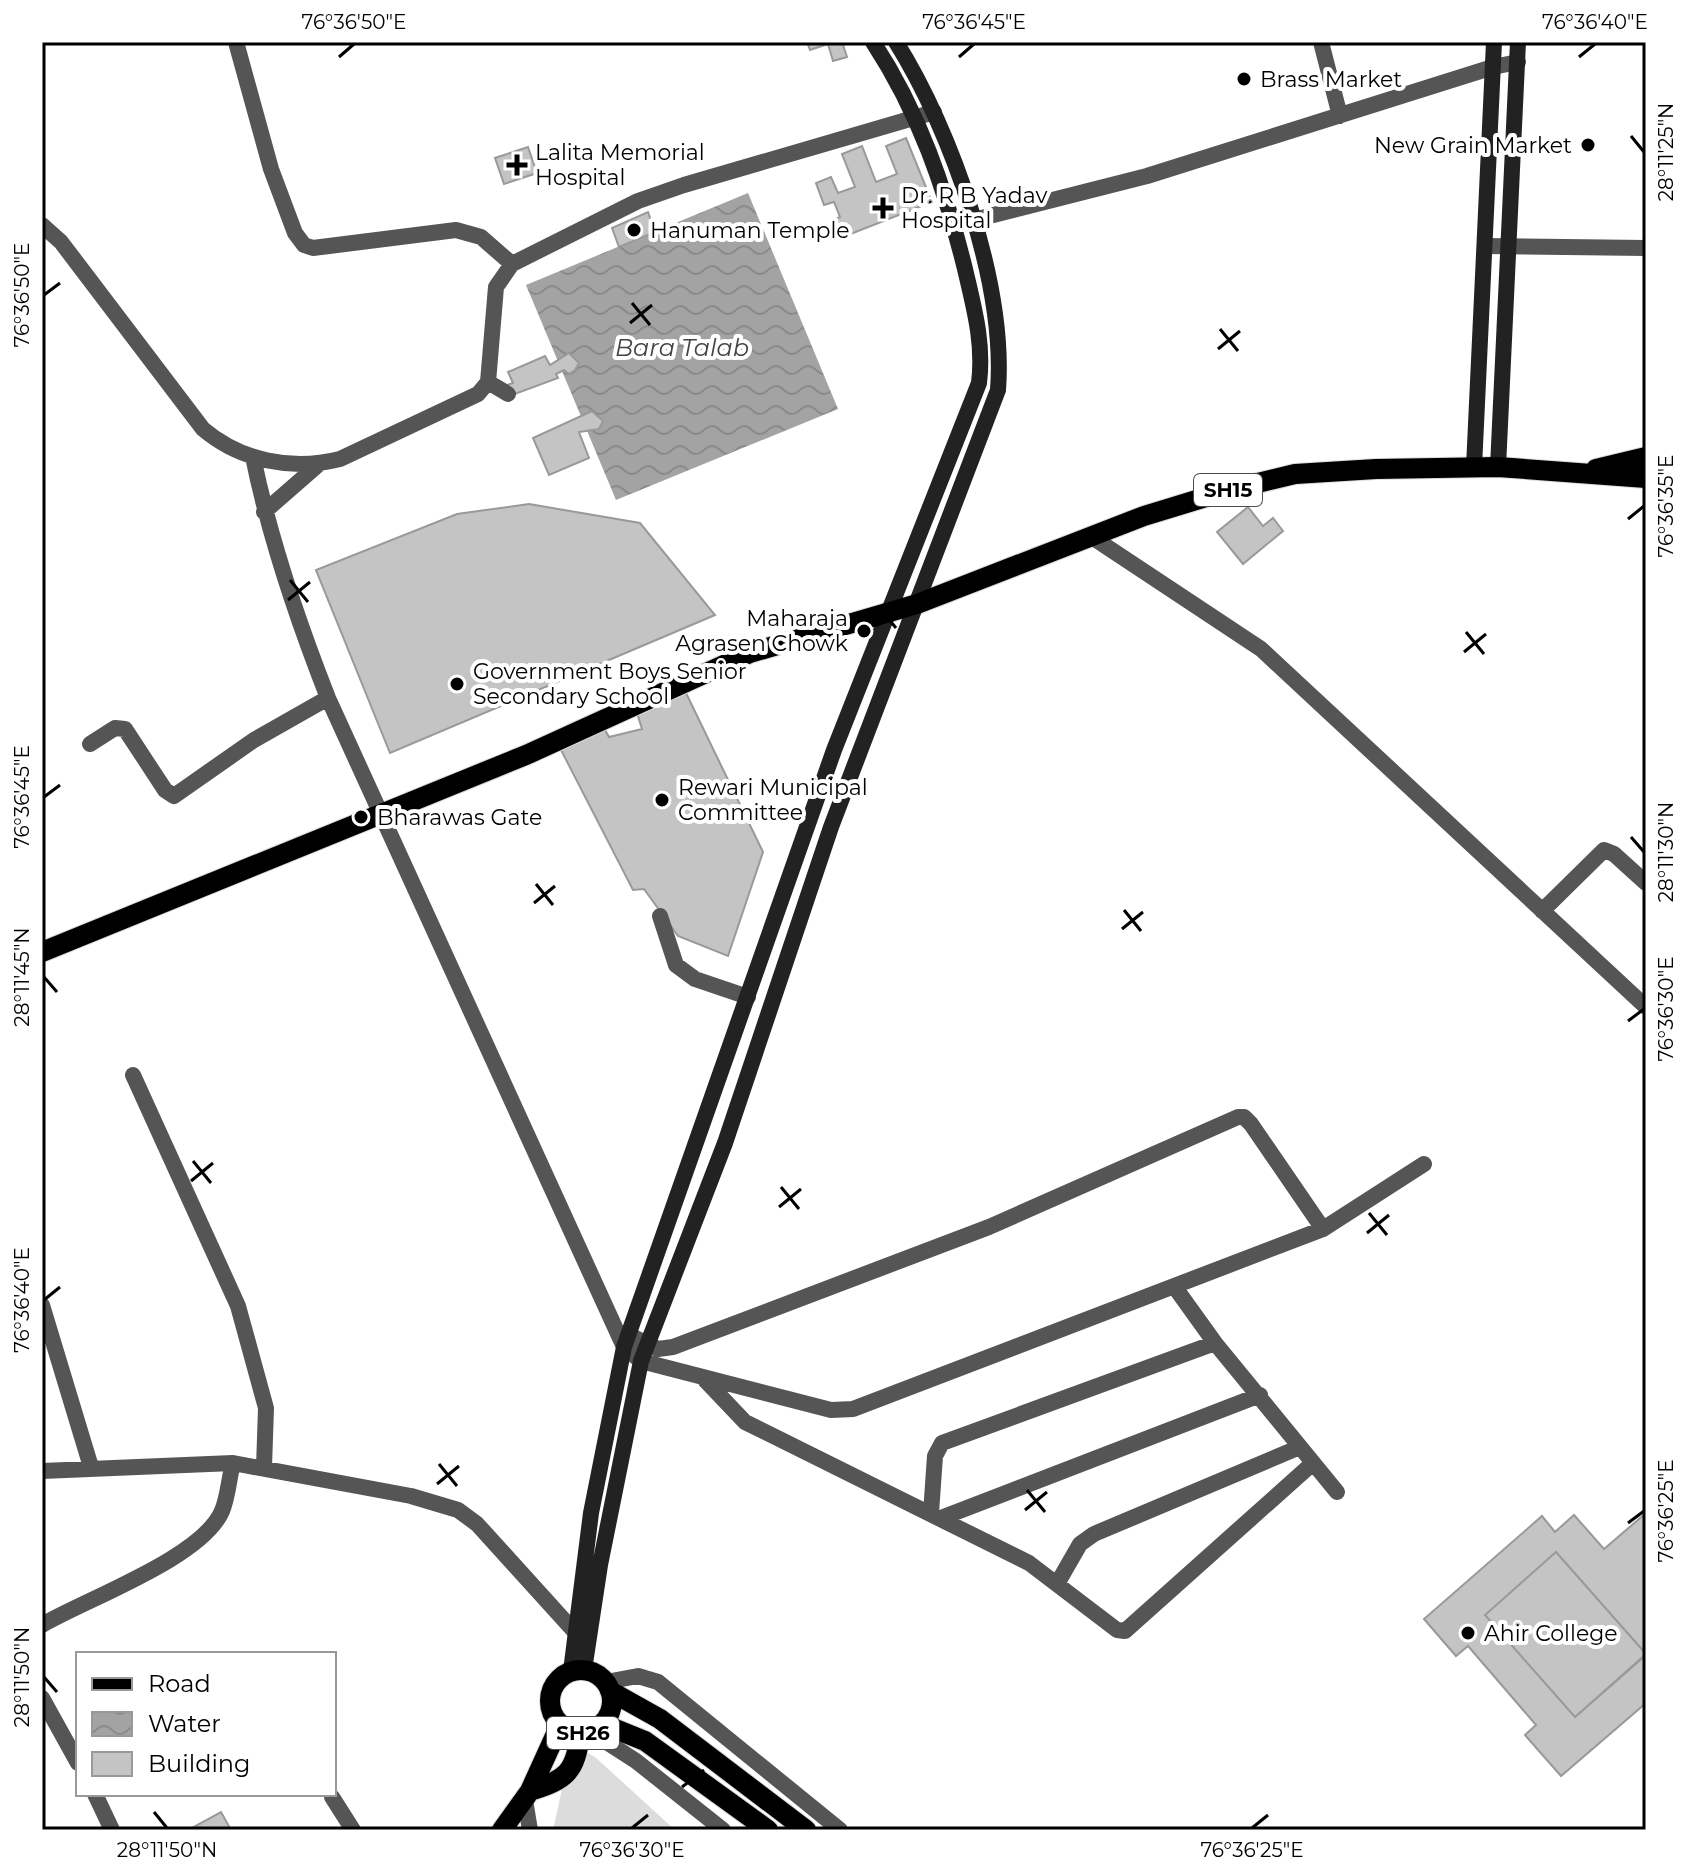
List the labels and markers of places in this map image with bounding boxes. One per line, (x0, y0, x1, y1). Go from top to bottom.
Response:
place label: Brass Market (1260, 66, 1402, 93)
marker: Brass Market (1235, 70, 1253, 88)
place label: New Grain Market (1374, 132, 1572, 159)
marker: New Grain Market (1579, 136, 1597, 154)
place label: Lalita Memorial Hospital (535, 139, 705, 191)
marker: Lalita Memorial Hospital (506, 154, 528, 176)
place label: Dr. R B Yadav Hospital (901, 182, 1047, 234)
marker: Dr. R B Yadav Hospital (872, 197, 894, 219)
place label: Hanuman Temple (650, 217, 850, 244)
marker: Hanuman Temple (625, 221, 643, 239)
place label: Maharaja Agrasen Chowk (675, 605, 849, 657)
marker: Maharaja Agrasen Chowk (855, 622, 873, 640)
place label: Government Boys Senior Secondary School (473, 658, 747, 710)
marker: Government Boys Senior Secondary School (448, 675, 466, 693)
place label: Rewari Municipal Committee (678, 774, 868, 826)
marker: Rewari Municipal Committee (653, 791, 671, 809)
place label: Bharawas Gate (377, 804, 542, 831)
marker: Bharawas Gate (352, 808, 370, 826)
place label: Ahir College (1484, 1620, 1618, 1647)
marker: Ahir College (1459, 1624, 1477, 1642)

